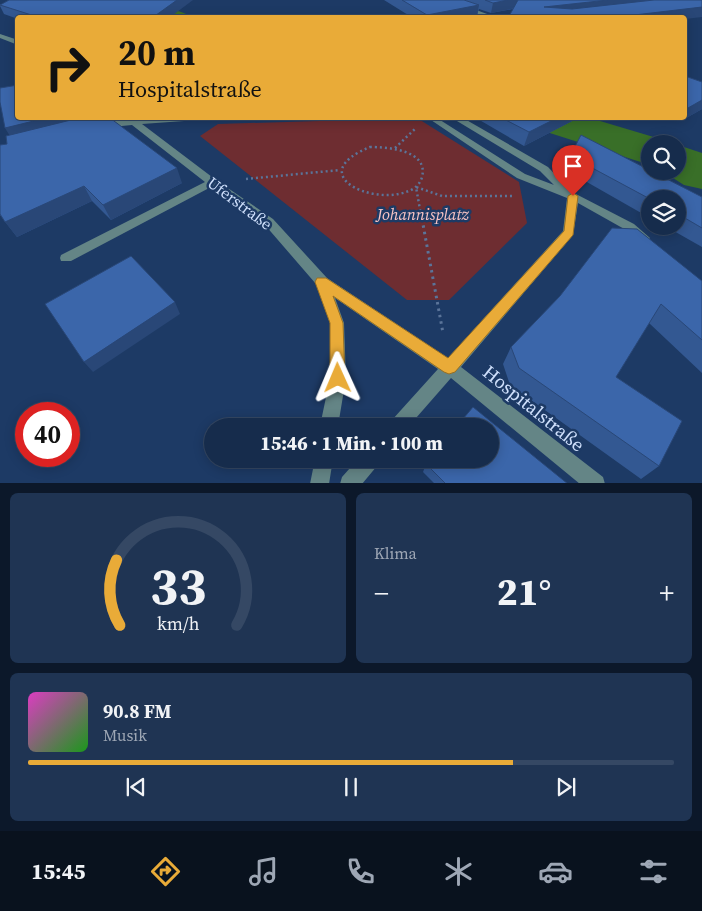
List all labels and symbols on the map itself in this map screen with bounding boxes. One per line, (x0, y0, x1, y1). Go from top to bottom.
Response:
pin (552, 145, 594, 196)
street label: Uferstraße (203, 171, 277, 235)
park label: Johannisplatz (375, 203, 470, 225)
position arrow (311, 351, 363, 403)
street label: Hospitalstraße (478, 359, 590, 457)
speed limit sign: 40 (15, 402, 80, 467)

